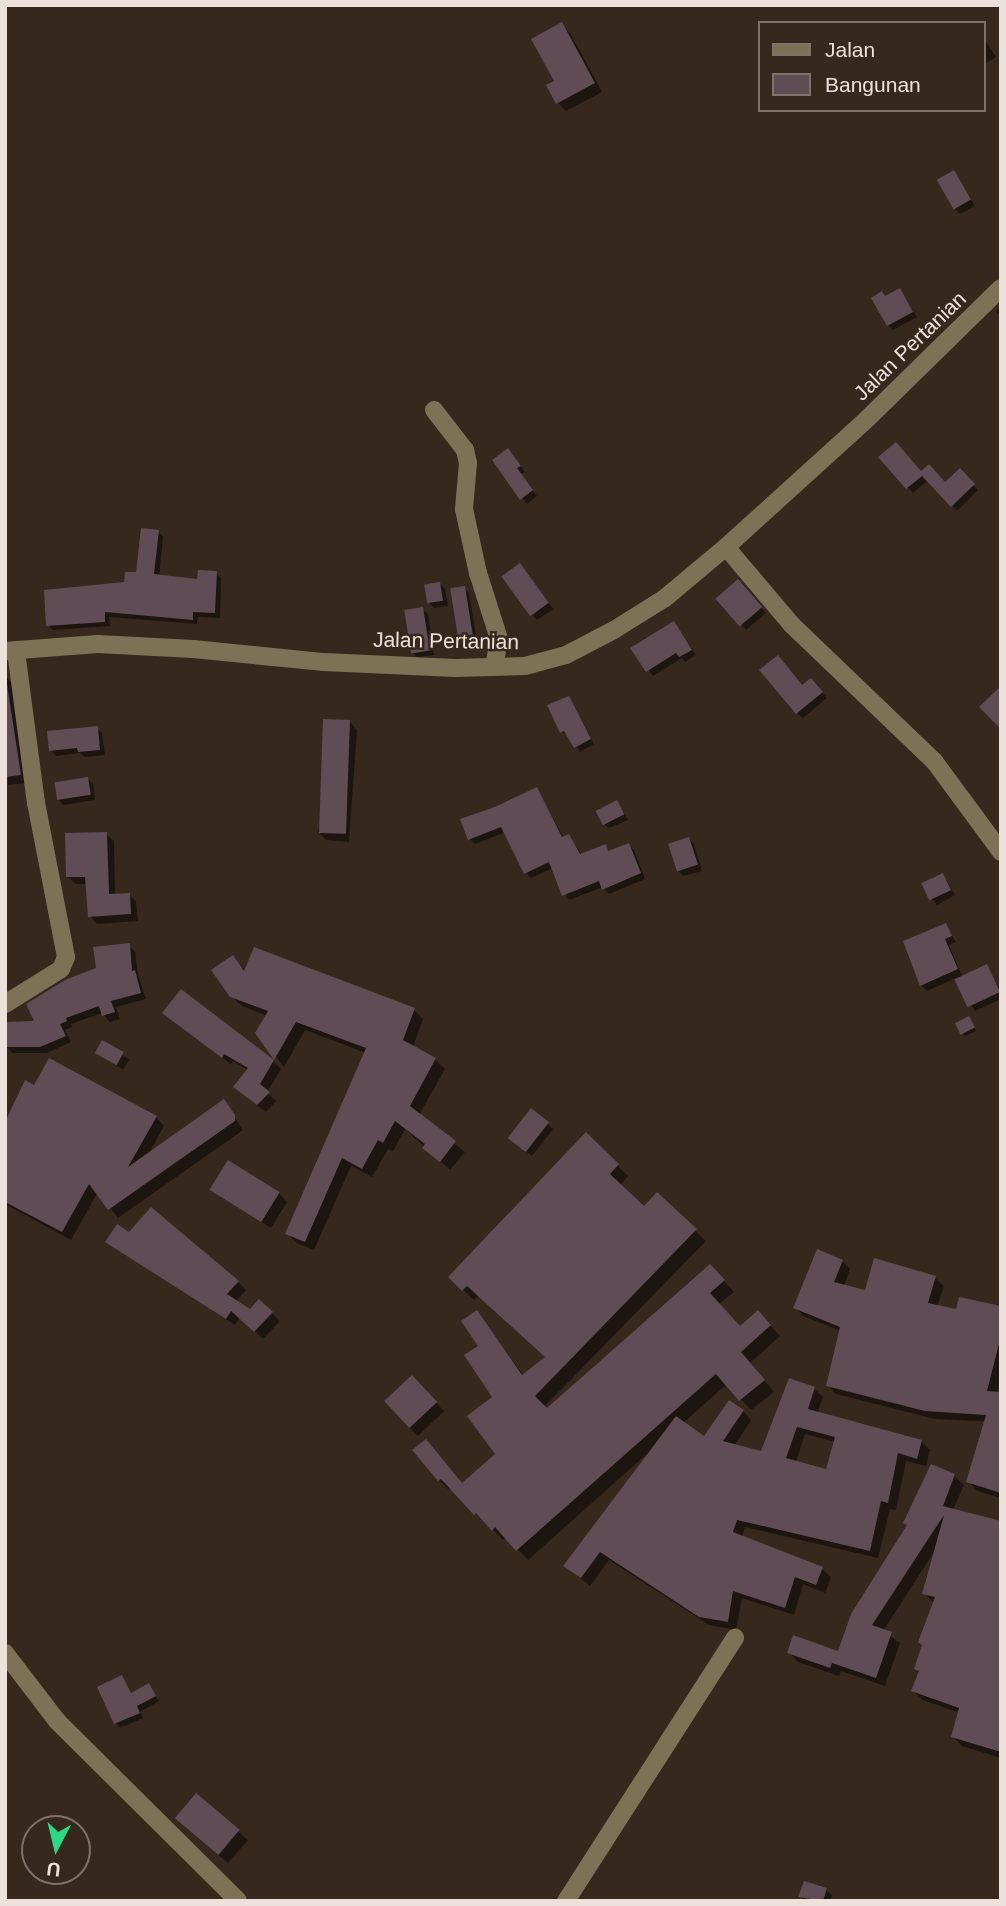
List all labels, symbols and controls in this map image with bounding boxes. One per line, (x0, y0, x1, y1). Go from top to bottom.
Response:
legend (758, 21, 985, 112)
text: Jalan (825, 38, 875, 61)
text: Bangunan (825, 73, 921, 96)
street label: Jalan Pertanian (849, 286, 971, 406)
street label: Jalan Pertanian (373, 627, 519, 655)
north arrow (21, 1815, 91, 1885)
text: U (46, 1858, 62, 1881)

